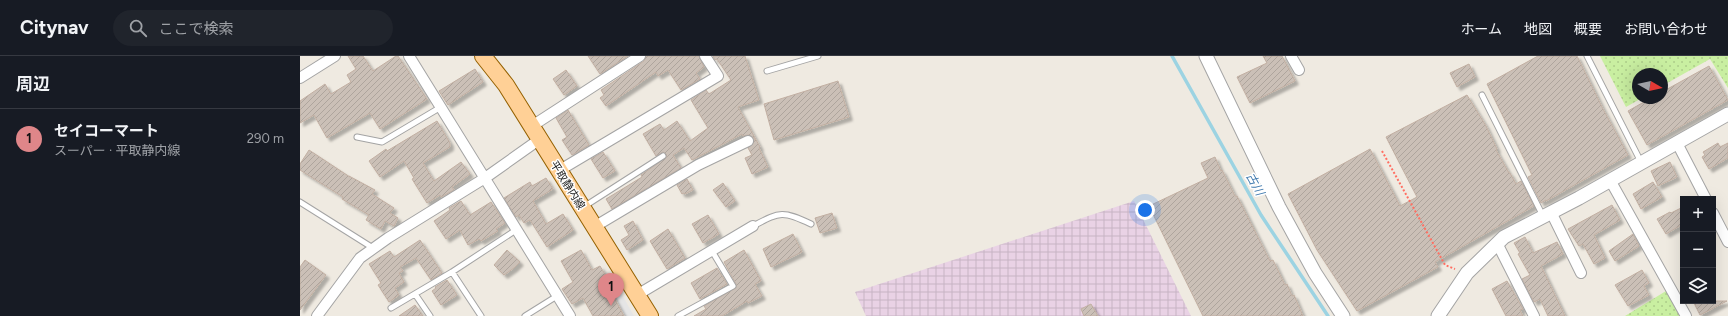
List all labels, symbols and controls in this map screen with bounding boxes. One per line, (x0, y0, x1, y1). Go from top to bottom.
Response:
search box (113, 10, 393, 46)
text: Citynav (20, 16, 89, 39)
icon: search (127, 17, 149, 39)
text: ここで検索 (159, 20, 234, 38)
text: ホーム (1460, 21, 1502, 38)
text: 地図 (1524, 21, 1552, 38)
text: 概要 (1574, 21, 1602, 38)
text: お問い合わせ (1624, 21, 1708, 38)
north arrow (1632, 68, 1668, 104)
text: 周辺 (16, 74, 50, 94)
text: セイコーマート (54, 122, 159, 140)
text: 1 (26, 131, 32, 146)
text: 290 m (247, 131, 284, 146)
text: スーパー · 平取静内線 (54, 143, 181, 158)
street label: 平取静内線 (547, 158, 588, 212)
water label: 古川 (1243, 170, 1268, 200)
map controls (1680, 196, 1716, 304)
button: + (1680, 196, 1716, 232)
your location (1135, 200, 1155, 220)
button: − (1680, 232, 1716, 268)
button: layers (1680, 268, 1716, 304)
pin: 1 (598, 273, 624, 306)

